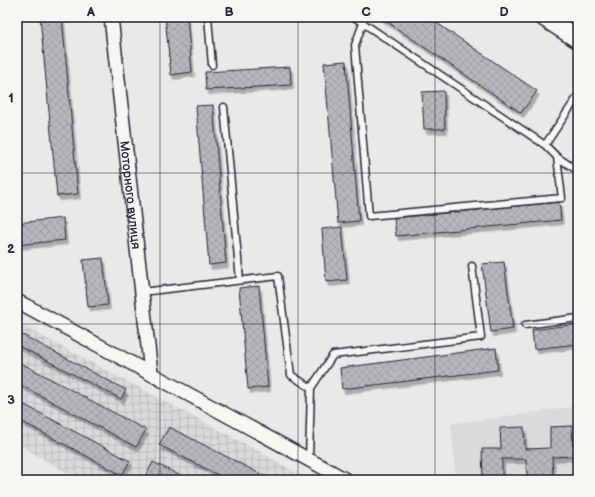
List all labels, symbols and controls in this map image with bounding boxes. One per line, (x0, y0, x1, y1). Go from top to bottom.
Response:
text: A (86, 4, 95, 20)
text: B (224, 4, 234, 20)
text: C (361, 4, 371, 20)
text: D (499, 4, 509, 20)
text: 1 (8, 90, 14, 106)
street label: Моторного вулиця (116, 140, 144, 250)
text: 2 (7, 241, 15, 257)
text: 3 (7, 392, 15, 408)

